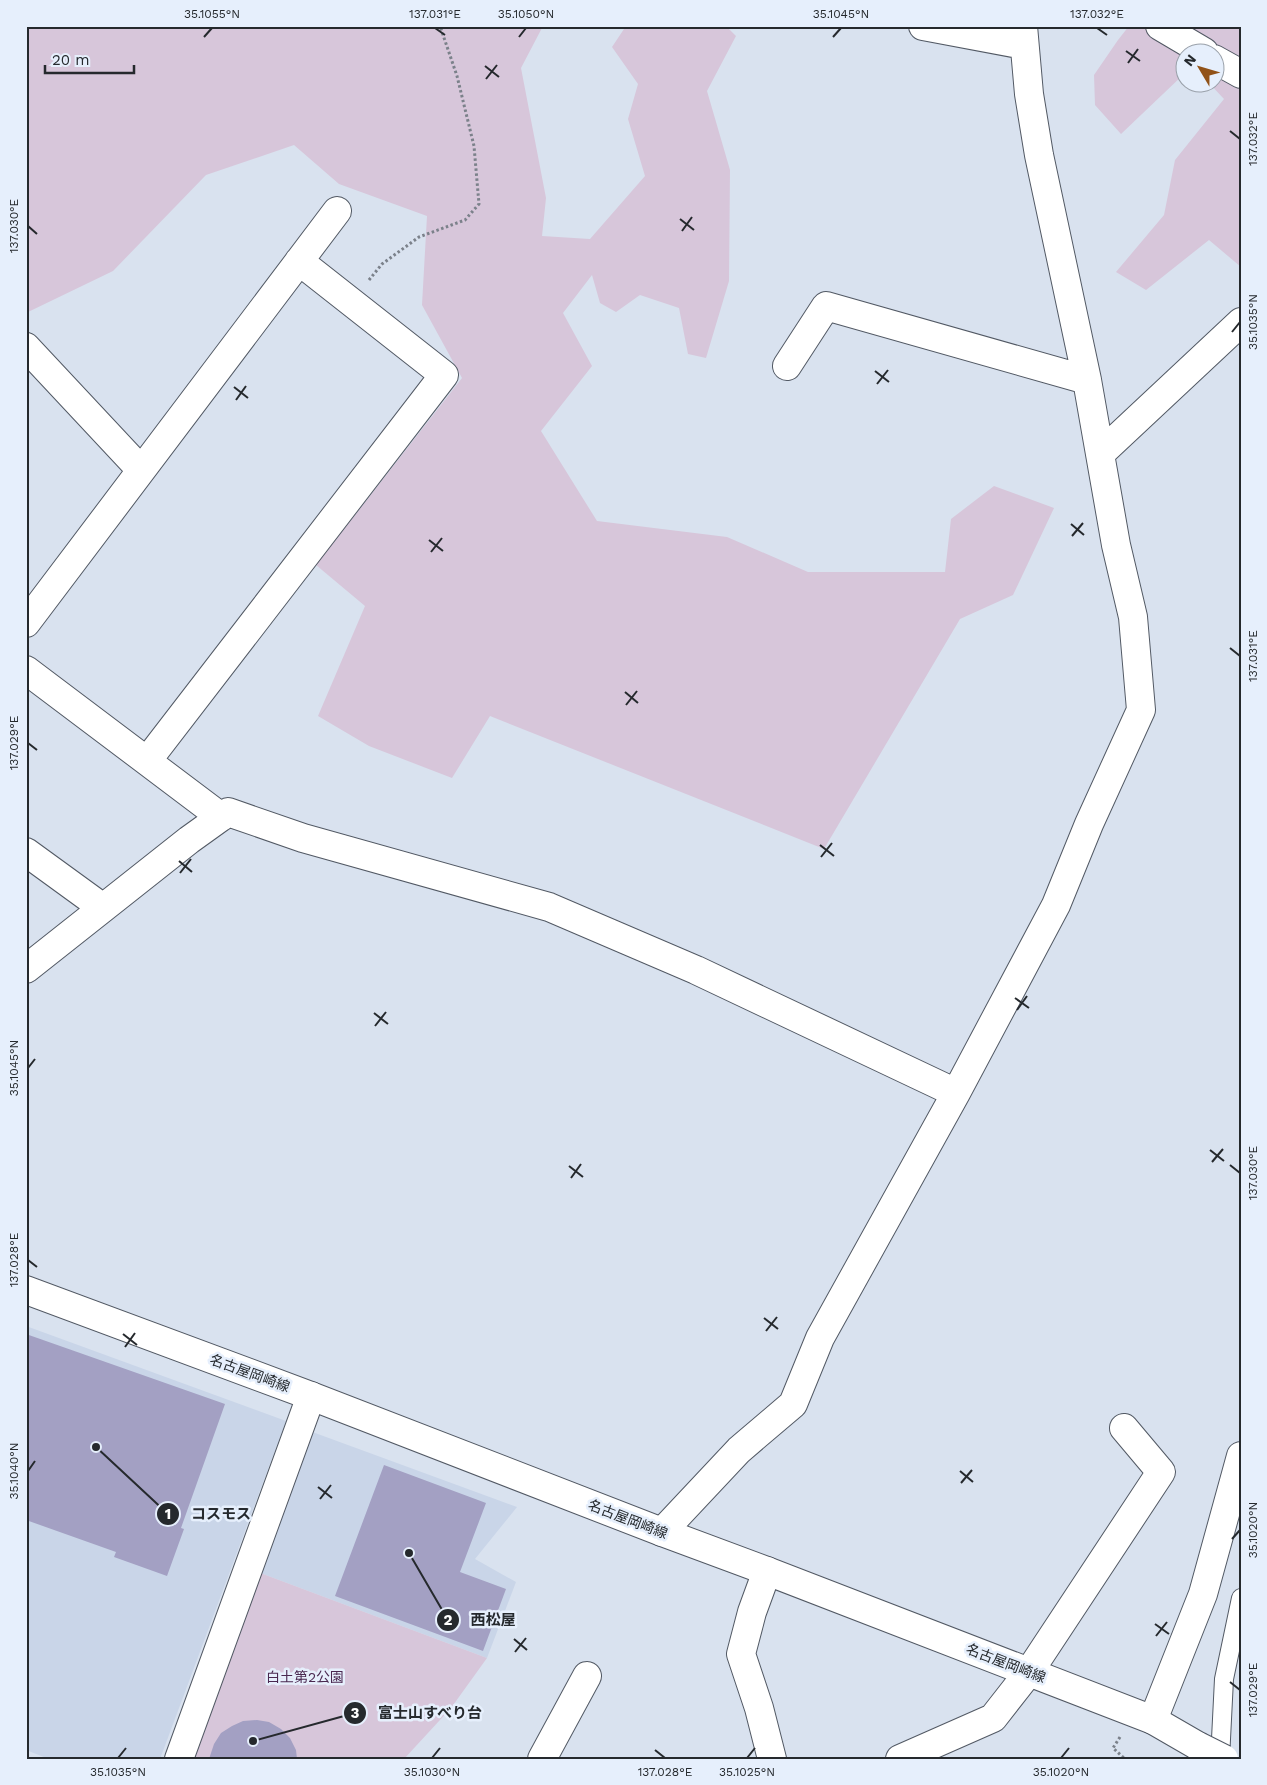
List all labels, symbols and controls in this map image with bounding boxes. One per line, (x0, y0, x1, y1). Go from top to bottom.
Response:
text: 35.1055°N (184, 7, 240, 21)
text: 137.031°E (409, 7, 461, 21)
text: 35.1050°N (498, 7, 554, 21)
text: 35.1045°N (813, 7, 869, 21)
text: 137.032°E (1070, 7, 1124, 21)
scale bar (45, 42, 134, 74)
north arrow (1174, 42, 1224, 92)
text: 20 m (52, 51, 90, 69)
text: N (1180, 51, 1199, 69)
text: 137.032°E (1246, 112, 1260, 166)
text: 137.030°E (7, 198, 21, 253)
text: 35.1035°N (1246, 294, 1260, 350)
text: 137.031°E (1246, 630, 1260, 682)
text: 137.029°E (7, 715, 21, 770)
text: 35.1045°N (7, 1040, 21, 1096)
text: 137.030°E (1246, 1145, 1260, 1200)
text: 137.028°E (7, 1232, 21, 1287)
street label: 名古屋岡崎線 (208, 1351, 292, 1395)
text: 35.1040°N (7, 1442, 21, 1500)
street label: 名古屋岡崎線 (586, 1496, 670, 1542)
callout: コスモス (156, 1499, 261, 1529)
text: 35.1020°N (1246, 1502, 1260, 1558)
text: 1 (165, 1505, 171, 1523)
text: コスモス (191, 1505, 251, 1523)
callout: 西松屋 (435, 1605, 525, 1635)
text: 2 (444, 1611, 453, 1629)
text: 西松屋 (470, 1611, 516, 1629)
street label: 名古屋岡崎線 (964, 1640, 1048, 1686)
text: 137.029°E (1246, 1662, 1260, 1717)
park label: 白土第2公園 (266, 1669, 344, 1685)
callout: 富士山すべり台 (343, 1698, 493, 1728)
text: 3 (351, 1704, 360, 1722)
text: 富士山すべり台 (378, 1704, 482, 1722)
text: 35.1035°N (90, 1765, 146, 1779)
text: 35.1030°N (404, 1765, 460, 1779)
text: 137.028°E (638, 1765, 693, 1779)
text: 35.1025°N (719, 1765, 775, 1779)
text: 35.1020°N (1033, 1765, 1089, 1779)

